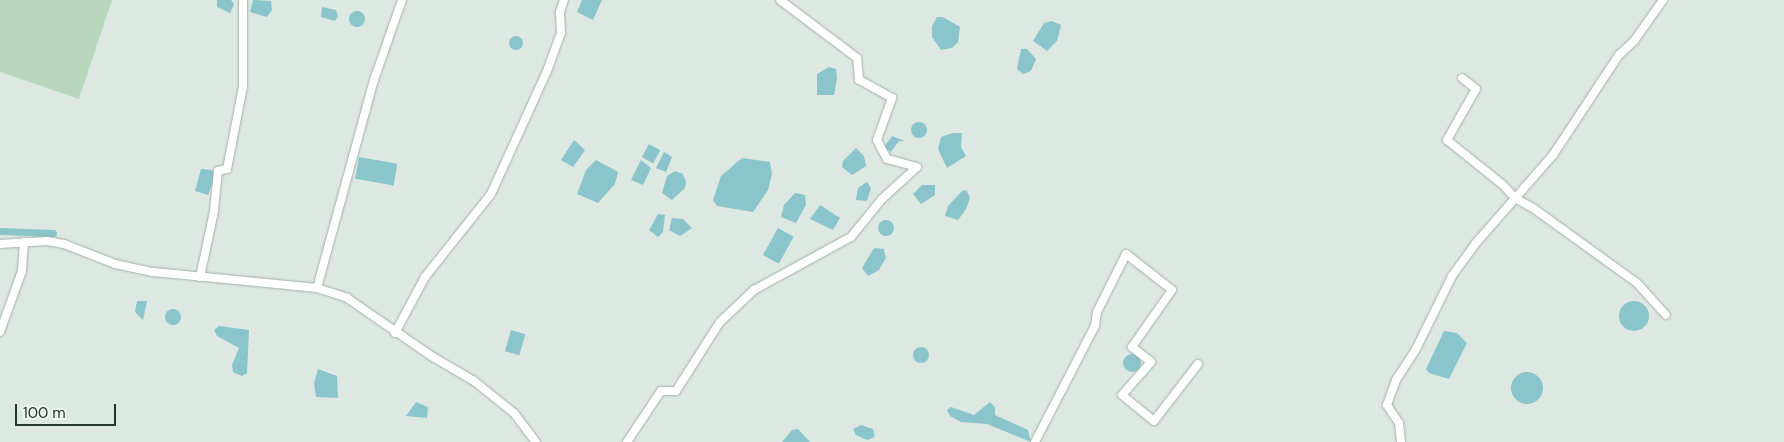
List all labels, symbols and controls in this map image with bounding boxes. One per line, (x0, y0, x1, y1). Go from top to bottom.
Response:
scale bar (18, 394, 119, 426)
text: 100 m (23, 403, 66, 423)

